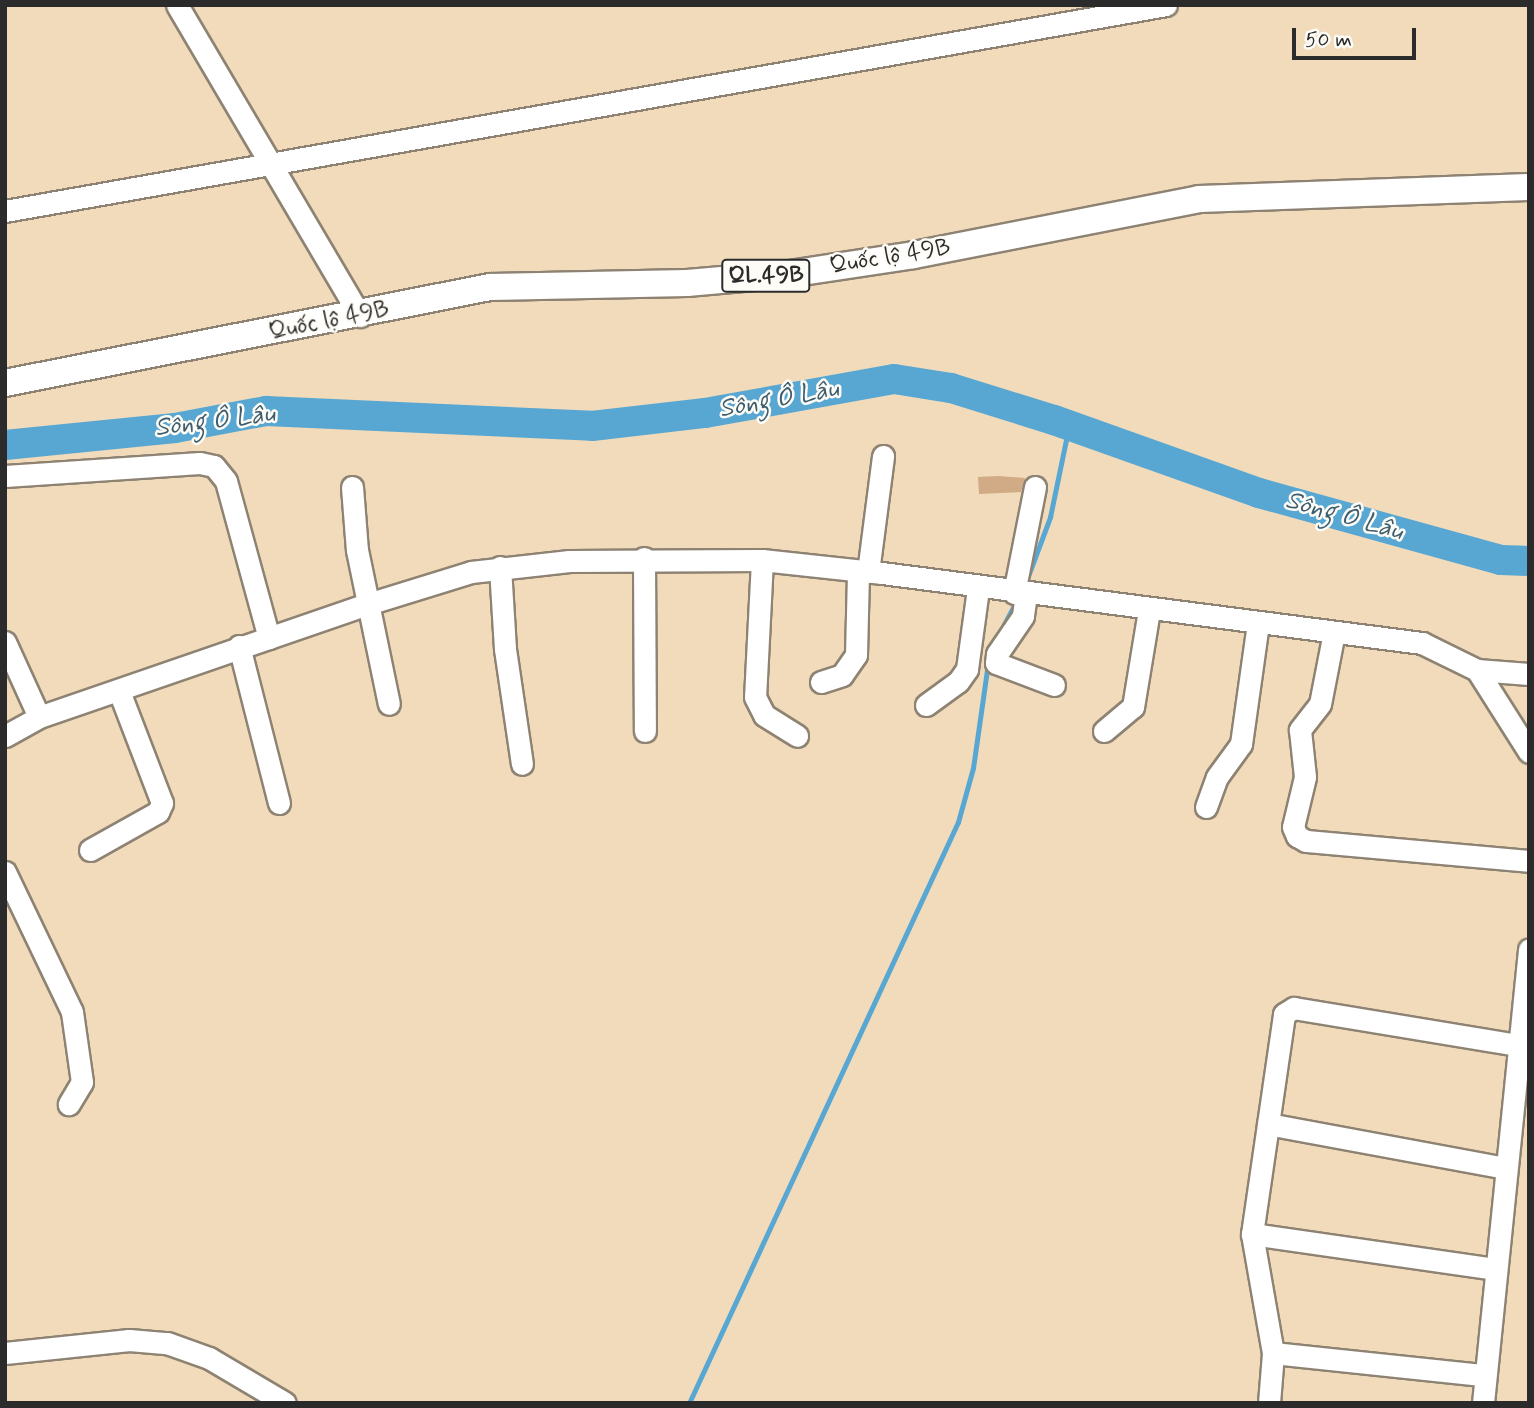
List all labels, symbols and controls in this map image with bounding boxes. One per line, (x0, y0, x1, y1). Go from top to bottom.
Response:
scale bar (1296, 14, 1420, 58)
text: 50 m (1305, 26, 1352, 54)
street label: Quốc lộ 49B (827, 233, 953, 281)
road number: QL.49B (720, 256, 812, 296)
street label: Quốc lộ 49B (266, 295, 392, 347)
water label: Sông Ô Lâu (717, 374, 841, 426)
water label: Sông Ô Lâu (153, 399, 277, 445)
water label: Sông Ô Lâu (1282, 485, 1406, 549)

